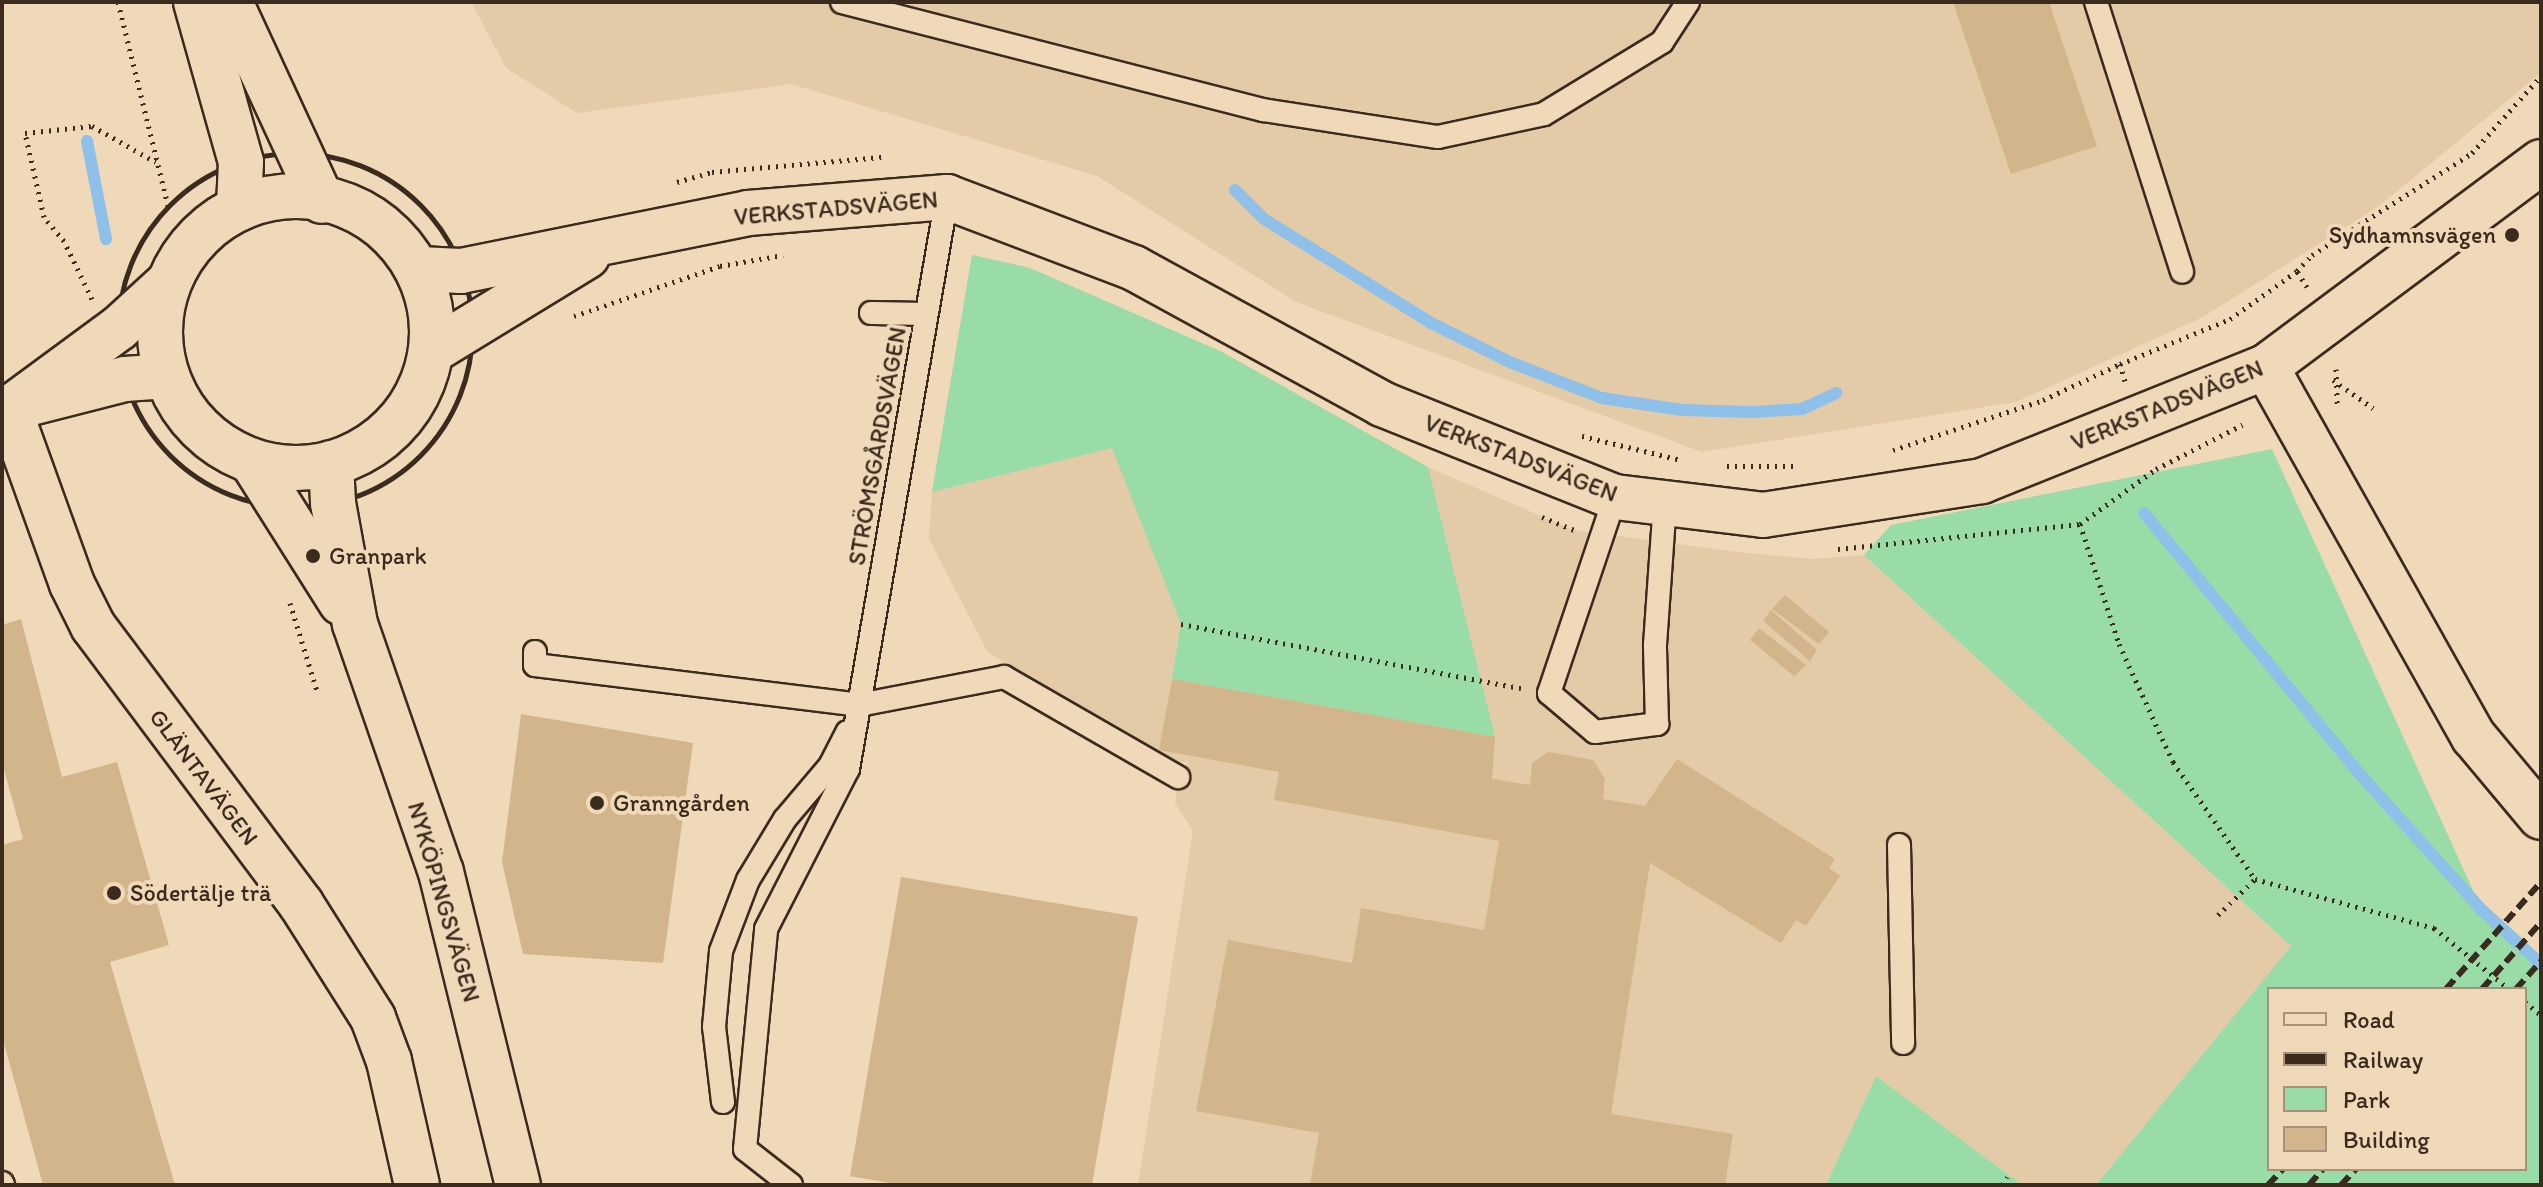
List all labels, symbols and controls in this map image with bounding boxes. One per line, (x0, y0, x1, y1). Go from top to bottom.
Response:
street label: VERKSTADSVÄGEN (733, 185, 939, 231)
place label: Sydhamnsvägen (2329, 221, 2496, 249)
marker: Sydhamnsvägen (2503, 226, 2521, 244)
street label: STRÖMSGÅRDSVÄGEN (842, 325, 912, 567)
street label: VERKSTADSVÄGEN (2067, 353, 2267, 457)
street label: VERKSTADSVÄGEN (1420, 408, 1622, 508)
place label: Granpark (329, 542, 427, 570)
marker: Granpark (304, 547, 322, 565)
street label: GLÄNTAVÄGEN (143, 703, 265, 851)
place label: Granngården (613, 789, 750, 817)
marker: Granngården (588, 794, 606, 812)
street label: NYKÖPINGSVÄGEN (402, 799, 486, 1005)
place label: Södertälje trä (130, 879, 271, 907)
marker: Södertälje trä (105, 884, 123, 902)
legend (2267, 987, 2527, 1171)
text: Road (2343, 1005, 2395, 1034)
text: Railway (2343, 1045, 2423, 1074)
text: Park (2343, 1085, 2390, 1114)
text: Building (2343, 1125, 2430, 1154)

